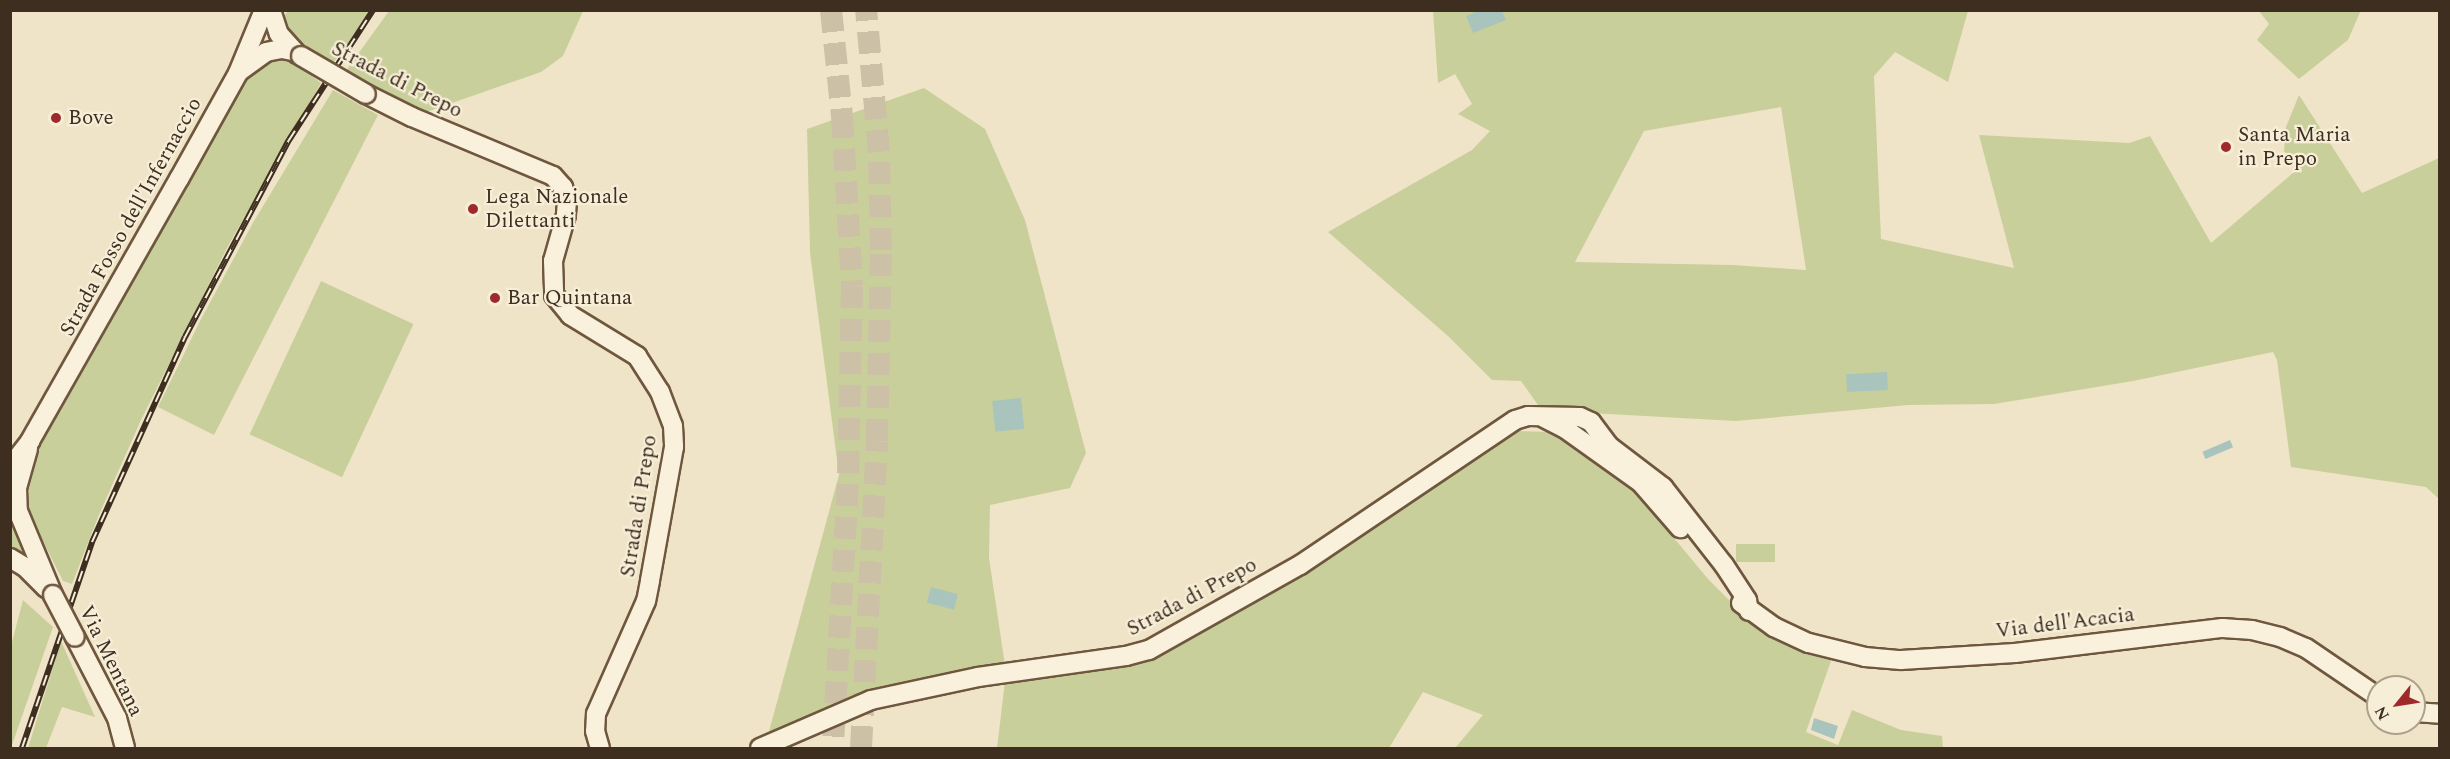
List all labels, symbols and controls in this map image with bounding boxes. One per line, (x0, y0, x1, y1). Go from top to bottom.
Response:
street label: Strada di Prepo (327, 36, 467, 124)
street label: Strada Fosso dell'Infernaccio (55, 93, 207, 341)
place label: Bove (68, 105, 114, 131)
marker: Bove (49, 111, 63, 125)
place label: Santa Maria in Prepo (2238, 122, 2351, 172)
marker: Santa Maria in Prepo (2219, 140, 2233, 154)
place label: Lega Nazionale Dilettanti (485, 184, 628, 234)
marker: Lega Nazionale Dilettanti (466, 202, 480, 216)
place label: Bar Quintana (507, 285, 632, 311)
marker: Bar Quintana (488, 291, 502, 305)
street label: Strada di Prepo (615, 433, 663, 579)
street label: Strada di Prepo (1123, 552, 1261, 642)
street label: Via Mentana (73, 601, 149, 721)
street label: Via dell'Acacia (1994, 602, 2136, 644)
north arrow (2366, 675, 2426, 735)
text: N (2368, 701, 2396, 725)

